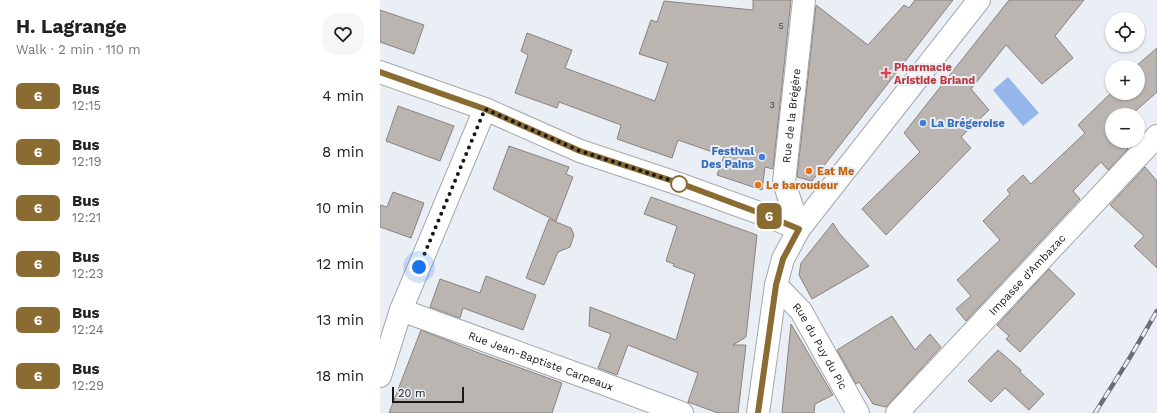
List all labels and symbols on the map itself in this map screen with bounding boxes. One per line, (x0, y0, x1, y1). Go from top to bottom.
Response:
house number: 5 (778, 21, 784, 31)
place label: Pharmacie Aristide Briand (894, 61, 975, 87)
street label: Rue de la Brégère (780, 68, 803, 164)
marker: Pharmacie Aristide Briand (881, 68, 891, 78)
house number: 3 (769, 100, 775, 110)
place label: La Brégeroise (931, 117, 1005, 130)
marker: La Brégeroise (918, 118, 928, 128)
place label: Festival Des Pains (701, 145, 754, 171)
marker: Festival Des Pains (757, 152, 767, 162)
place label: Eat Me (817, 165, 854, 178)
marker: Eat Me (804, 166, 814, 176)
unlabelled marker (670, 175, 688, 193)
place label: Le baroudeur (766, 179, 838, 192)
marker: Le baroudeur (753, 180, 763, 190)
line badge: 6 (756, 203, 782, 229)
street label: Impasse d'Ambazac (986, 231, 1068, 318)
your location (409, 257, 429, 277)
street label: Rue du Puy du Pic (790, 300, 850, 392)
street label: Rue Jean-Baptiste Carpeaux (467, 329, 616, 393)
scale bar (392, 385, 464, 404)

